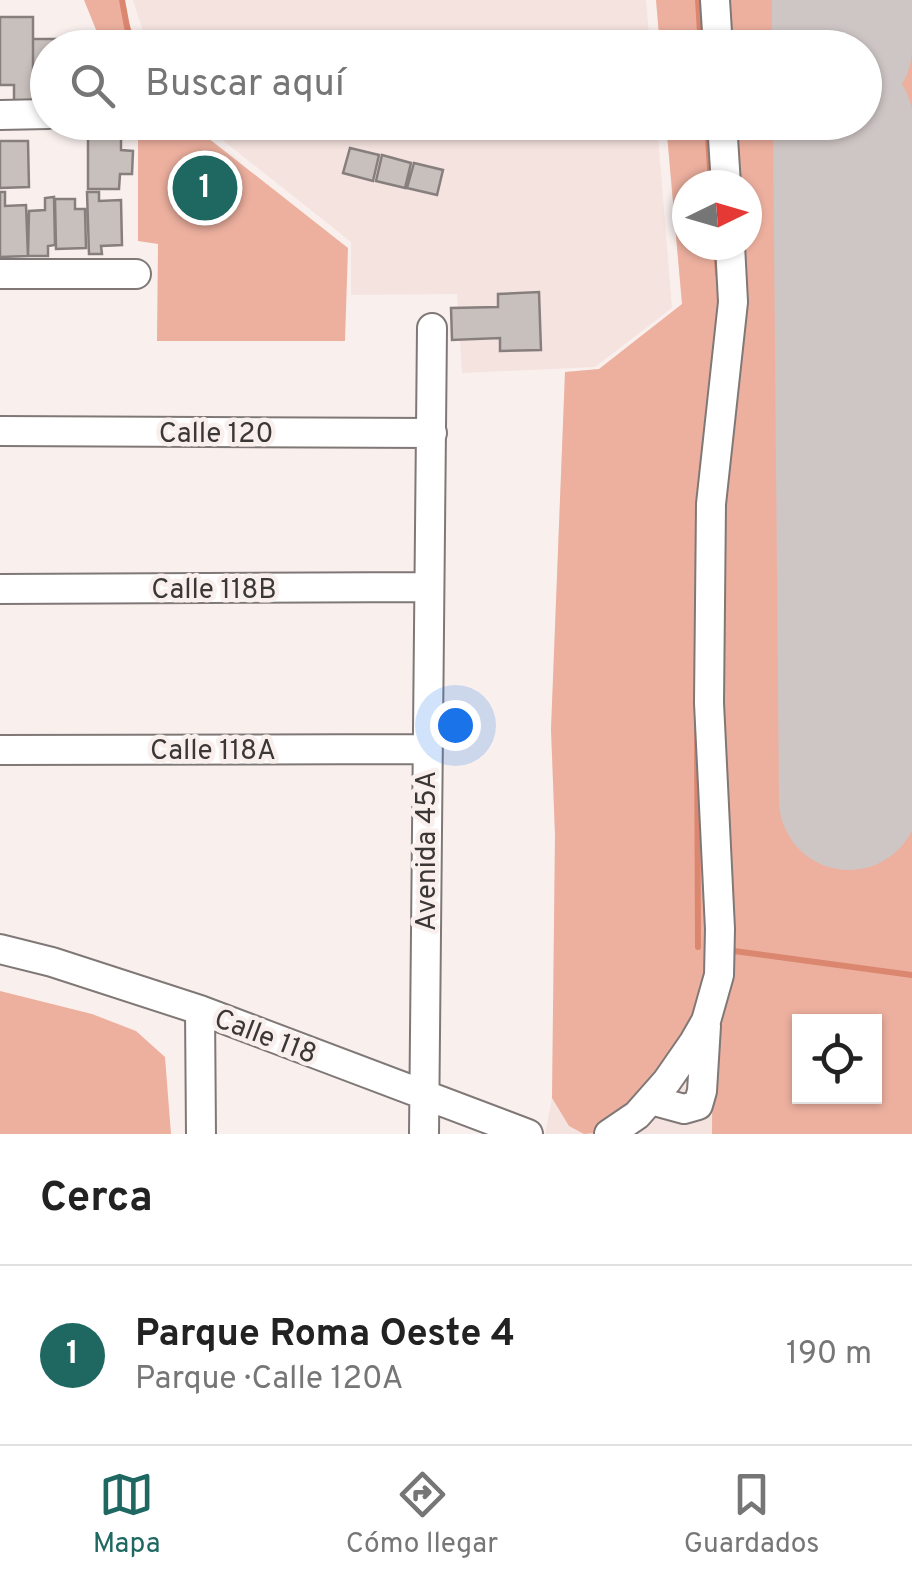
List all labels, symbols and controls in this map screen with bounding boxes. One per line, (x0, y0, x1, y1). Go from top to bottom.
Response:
search box (30, 30, 882, 140)
icon: search (65, 58, 120, 113)
text: Buscar aquí (145, 61, 345, 110)
pin: 1 (172, 150, 238, 226)
north arrow (672, 170, 762, 260)
street label: Calle 120 (159, 417, 273, 453)
street label: Calle 118B (151, 573, 277, 609)
your location (430, 700, 481, 751)
street label: Calle 118A (150, 734, 276, 770)
street label: Avenida 45A (410, 771, 446, 931)
street label: Calle 118 (208, 1002, 321, 1074)
map controls (792, 1014, 882, 1104)
button: locate (792, 1014, 882, 1104)
text: Cerca (40, 1173, 153, 1226)
text: Parque Roma Oeste 4 (135, 1311, 515, 1360)
text: 1 (66, 1335, 79, 1375)
text: 190 m (786, 1335, 872, 1375)
text: Parque · Calle 120A (135, 1360, 403, 1400)
tab: Mapa (93, 1467, 160, 1563)
tab: Cómo llegar (346, 1467, 498, 1563)
tab: Guardados (684, 1467, 819, 1563)

